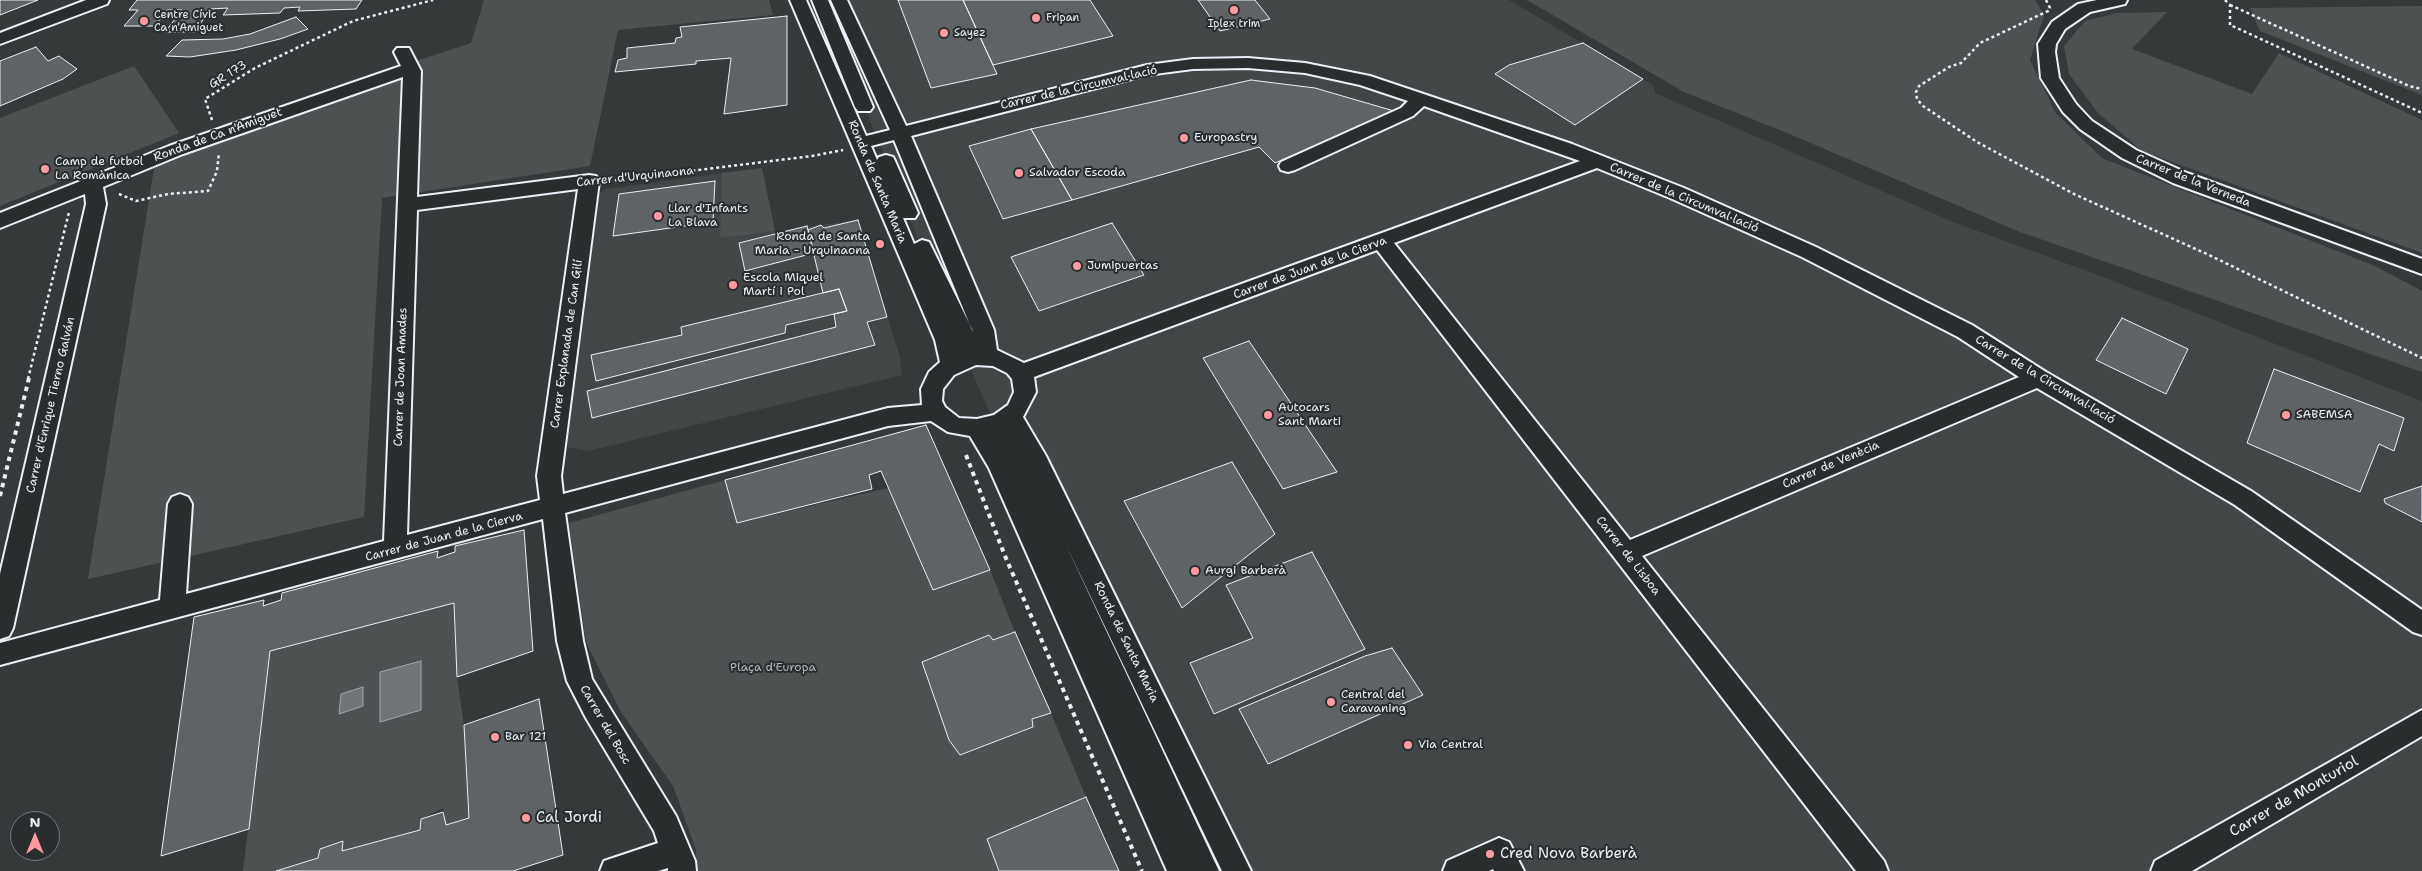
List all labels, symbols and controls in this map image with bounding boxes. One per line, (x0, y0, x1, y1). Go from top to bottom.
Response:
marker: Iplex trim (1228, 4, 1240, 16)
place label: Centre Cívic Ca n'Amiguet (154, 8, 223, 34)
place label: Fripan (1046, 11, 1079, 25)
marker: Fripan (1030, 12, 1042, 24)
marker: Centre Cívic Ca n'Amiguet (138, 15, 150, 27)
place label: Iplex trim (1208, 17, 1260, 31)
place label: Sayez (954, 26, 986, 40)
marker: Sayez (938, 27, 950, 39)
street label: GR 173 (206, 58, 250, 92)
street label: Carrer de la Circumval·lació (999, 63, 1159, 113)
street label: Ronda de Ca n'Amiguet (152, 105, 284, 165)
street label: Ronda de Santa Maria (844, 118, 910, 246)
place label: Europastry (1194, 131, 1257, 145)
marker: Europastry (1178, 132, 1190, 144)
street label: Carrer de la Verneda (2133, 151, 2253, 211)
place label: Camp de futbol La Romànica (55, 155, 143, 183)
street label: Carrer de la Circumval·lació (1607, 160, 1761, 236)
marker: Camp de futbol La Romànica (39, 163, 51, 175)
street label: Carrer d'Urquinaona (576, 164, 694, 190)
place label: Salvador Escoda (1029, 166, 1125, 180)
marker: Salvador Escoda (1013, 167, 1025, 179)
place label: Llar d'Infants La Blava (668, 202, 748, 230)
marker: Llar d'Infants La Blava (652, 210, 664, 222)
place label: Ronda de Santa Maria - Urquinaona (755, 230, 870, 258)
street label: Carrer de Juan de la Cierva (1231, 234, 1389, 302)
marker: Ronda de Santa Maria - Urquinaona (874, 238, 886, 250)
street label: Carrer Explanada de Can Gilí (548, 259, 586, 429)
place label: Jumipuertas (1087, 259, 1158, 273)
marker: Jumipuertas (1071, 260, 1083, 272)
place label: Escola Miquel Martí i Pol (743, 271, 823, 299)
marker: Escola Miquel Martí i Pol (727, 279, 739, 291)
street label: Carrer de Joan Amades (391, 307, 411, 447)
street label: Carrer d'Enrique Tierno Galván (24, 315, 78, 495)
street label: Carrer de la Circumval·lació (1972, 332, 2118, 428)
place label: Autocars Sant Marti (1278, 401, 1341, 429)
place label: SABEMSA (2296, 408, 2353, 422)
marker: Autocars Sant Marti (1262, 409, 1274, 421)
marker: SABEMSA (2280, 409, 2292, 421)
street label: Carrer de Venècia (1780, 438, 1882, 492)
street label: Carrer de Juan de la Cierva (364, 509, 524, 565)
street label: Carrer de Lisboa (1593, 514, 1663, 598)
place label: Aurgi Barberà (1205, 564, 1286, 578)
marker: Aurgi Barberà (1189, 565, 1201, 577)
street label: Ronda de Santa Maria (1090, 579, 1162, 705)
park label: Plaça d'Europa (730, 661, 816, 675)
street label: Carrer del Bosc (577, 683, 633, 767)
place label: Central del Caravaning (1341, 688, 1406, 716)
marker: Central del Caravaning (1325, 696, 1337, 708)
place label: Bar 121 (505, 730, 546, 744)
marker: Bar 121 (489, 731, 501, 743)
place label: Via Central (1418, 738, 1483, 752)
marker: Via Central (1402, 739, 1414, 751)
street label: Carrer de Monturiol (2226, 753, 2362, 841)
place label: Cal Jordi (536, 809, 602, 827)
north arrow (10, 811, 60, 861)
marker: Cal Jordi (520, 812, 532, 824)
text: N (29, 813, 41, 831)
place label: Cred Nova Barberà (1500, 845, 1637, 863)
marker: Cred Nova Barberà (1484, 848, 1496, 860)

